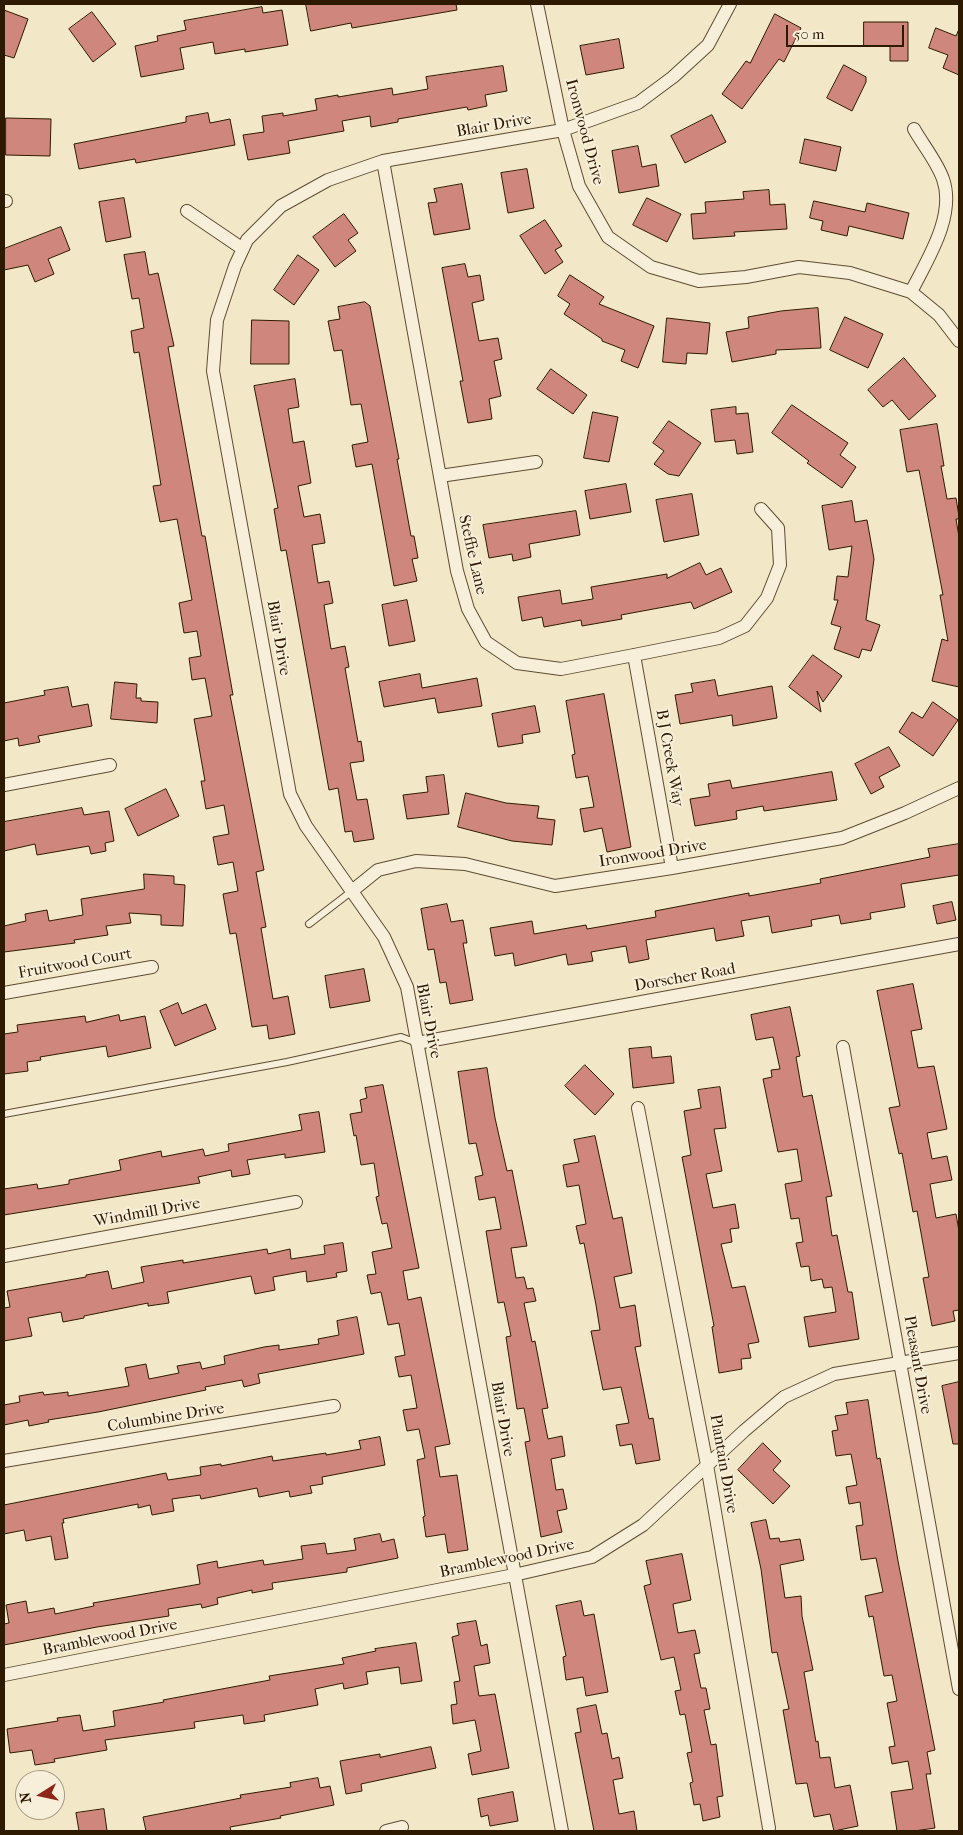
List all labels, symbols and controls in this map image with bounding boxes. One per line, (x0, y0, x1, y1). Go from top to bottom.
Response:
scale bar (788, 15, 906, 47)
text: 50 m (794, 25, 824, 43)
street label: Ironwood Drive (561, 77, 607, 187)
street label: Blair Drive (455, 110, 533, 142)
street label: Steffie Lane (453, 513, 491, 597)
street label: Blair Drive (262, 599, 294, 677)
street label: B J Creek Way (651, 708, 687, 808)
street label: Ironwood Drive (598, 836, 708, 872)
street label: Fruitwood Court (17, 945, 133, 983)
street label: Dorscher Road (633, 960, 737, 996)
street label: Blair Drive (411, 982, 445, 1060)
street label: Windmill Drive (92, 1194, 202, 1232)
street label: Pleasant Drive (899, 1314, 935, 1416)
street label: Blair Drive (486, 1380, 518, 1458)
street label: Columbine Drive (106, 1399, 226, 1437)
street label: Plantain Drive (705, 1413, 741, 1515)
street label: Bramblewood Drive (438, 1535, 576, 1583)
street label: Bramblewood Drive (41, 1615, 179, 1661)
north arrow (15, 1770, 65, 1820)
text: N (16, 1791, 35, 1804)

